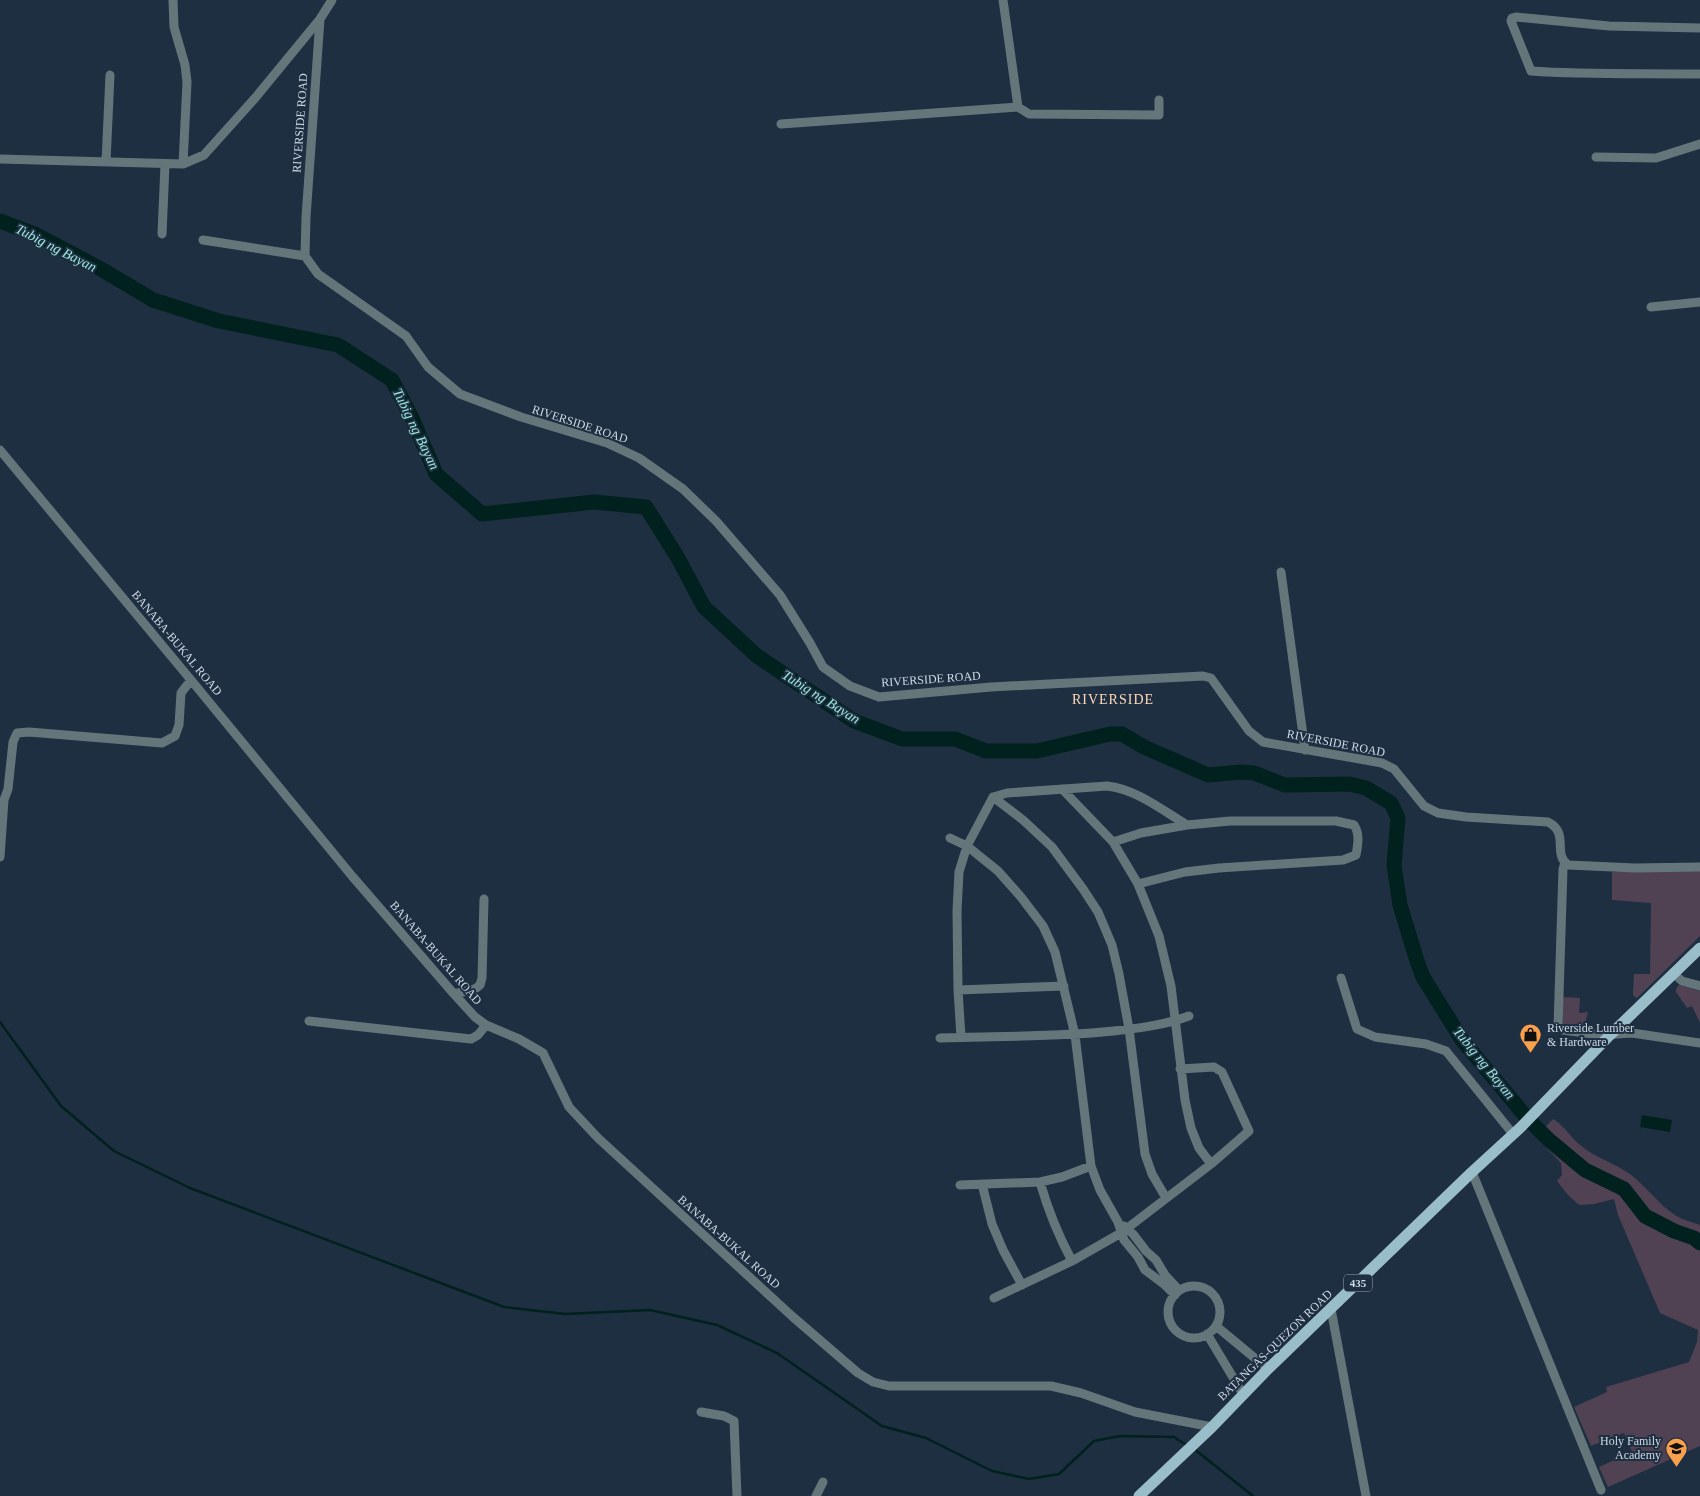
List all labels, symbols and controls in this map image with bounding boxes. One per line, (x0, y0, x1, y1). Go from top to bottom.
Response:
street label: RIVERSIDE ROAD (290, 72, 310, 173)
water label: Tubig ng Bayan (13, 221, 99, 275)
water label: Tubig ng Bayan (390, 386, 442, 472)
street label: RIVERSIDE ROAD (530, 402, 630, 446)
street label: BANABA-BUKAL ROAD (129, 588, 225, 699)
water label: Tubig ng Bayan (779, 667, 863, 727)
street label: RIVERSIDE ROAD (881, 669, 982, 689)
district label: RIVERSIDE (1072, 692, 1154, 707)
street label: RIVERSIDE ROAD (1286, 727, 1387, 759)
street label: BANABA-BUKAL ROAD (387, 898, 485, 1008)
place label: Riverside Lumber & Hardware (1547, 1021, 1634, 1049)
shop icon: Riverside Lumber & Hardware (1519, 1023, 1543, 1054)
water label: Tubig ng Bayan (1450, 1024, 1518, 1102)
street label: BANABA-BUKAL ROAD (675, 1192, 783, 1292)
road number: 435 (1344, 1275, 1372, 1292)
street label: BATANGAS-QUEZON ROAD (1215, 1286, 1335, 1403)
place label: Holy Family Academy (1600, 1434, 1661, 1462)
school or university icon: Holy Family Academy (1665, 1436, 1689, 1467)

